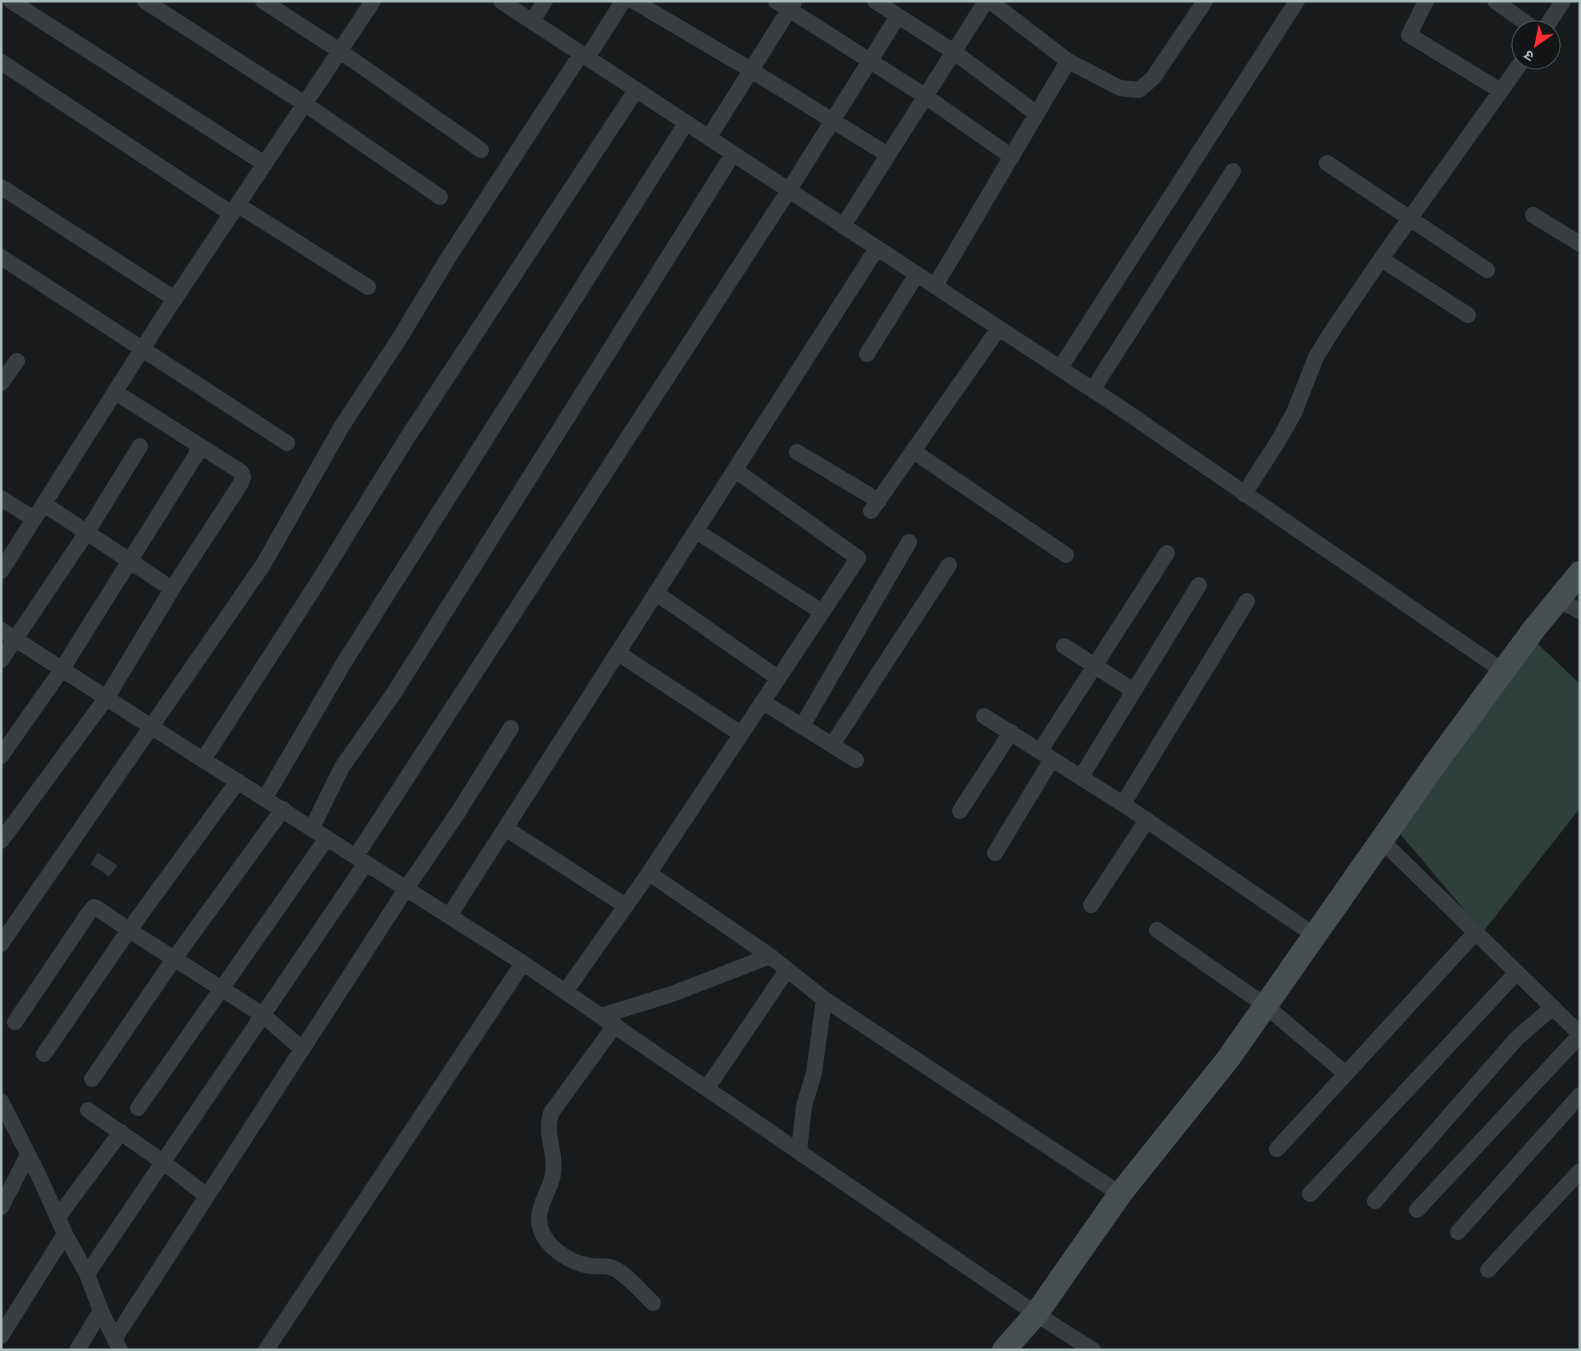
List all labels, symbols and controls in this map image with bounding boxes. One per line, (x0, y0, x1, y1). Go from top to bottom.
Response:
north arrow (1511, 20, 1561, 70)
text: उ (1520, 47, 1537, 65)

